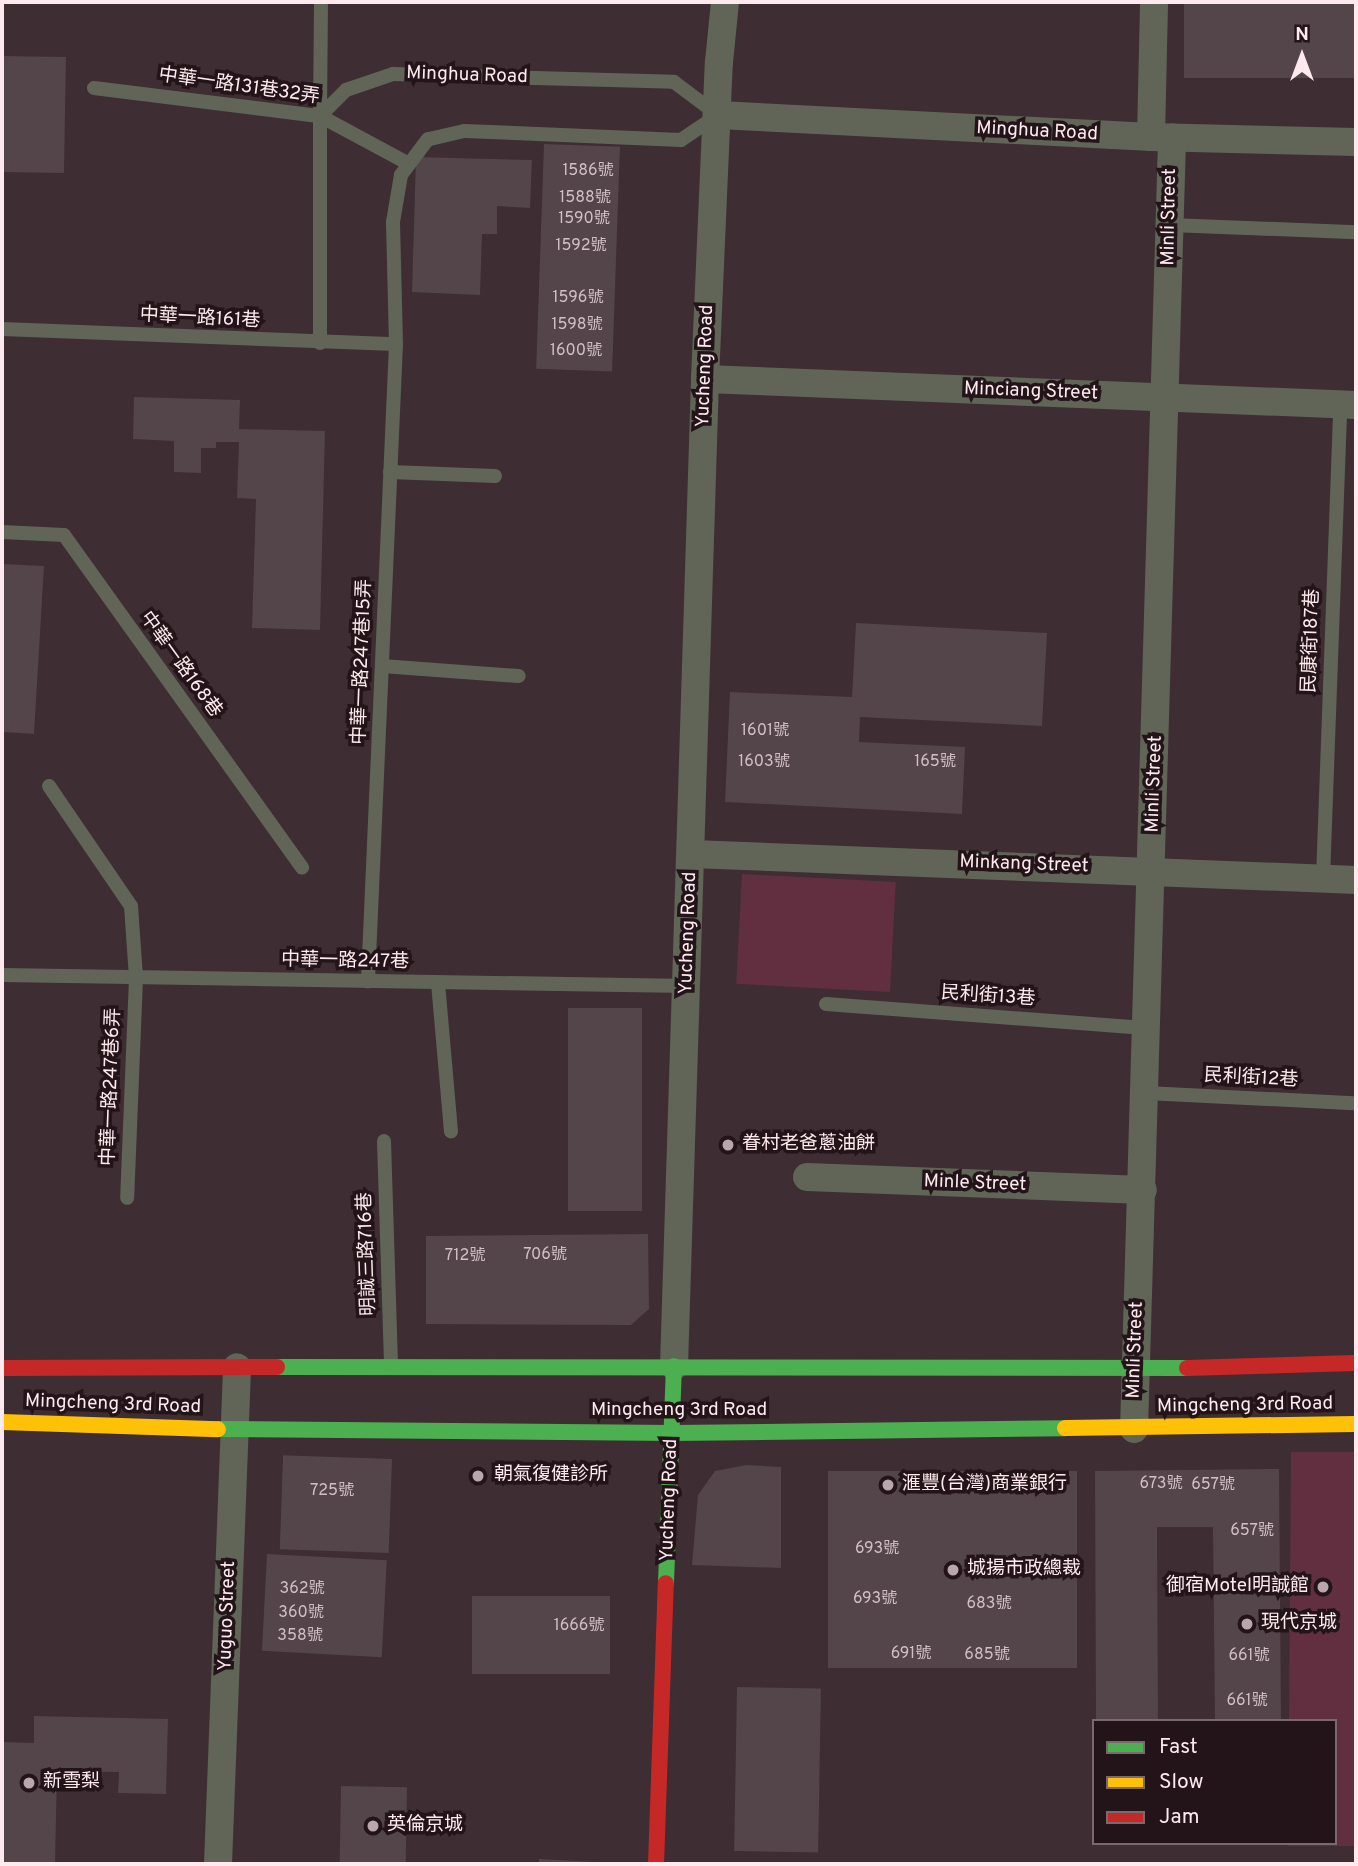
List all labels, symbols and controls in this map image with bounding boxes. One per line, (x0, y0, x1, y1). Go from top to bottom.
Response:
north arrow (1267, 21, 1337, 91)
text: N (1295, 23, 1309, 47)
street label: Minghua Road (406, 62, 528, 90)
street label: 中華一路131巷32弄 (157, 64, 321, 110)
street label: Minghua Road (976, 117, 1098, 147)
house number: 1586號 (562, 161, 614, 181)
street label: Minli Street (1158, 168, 1182, 266)
house number: 1588號 (559, 188, 611, 208)
house number: 1590號 (558, 209, 610, 229)
house number: 1592號 (555, 236, 607, 256)
house number: 1596號 (553, 288, 603, 308)
street label: 中華一路161巷 (139, 304, 261, 334)
street label: Yucheng Road (692, 304, 720, 428)
house number: 1598號 (551, 315, 603, 335)
house number: 1600號 (550, 341, 602, 361)
street label: Minciang Street (964, 378, 1098, 406)
street label: 中華一路247巷15弄 (349, 579, 377, 745)
street label: 民康街187巷 (1299, 588, 1325, 694)
street label: 中華一路168巷 (134, 608, 226, 722)
house number: 1601號 (741, 721, 789, 741)
street label: Minli Street (1142, 735, 1168, 833)
house number: 1603號 (738, 752, 790, 772)
house number: 165號 (914, 752, 956, 772)
street label: Minkang Street (959, 851, 1089, 879)
street label: Yucheng Road (675, 871, 703, 995)
street label: 中華一路247巷 (281, 949, 409, 975)
street label: 民利街13巷 (940, 982, 1036, 1012)
street label: 中華一路247巷6弄 (98, 1007, 126, 1167)
street label: 民利街12巷 (1203, 1065, 1299, 1093)
place label: 眷村老爸蔥油餅 (742, 1134, 875, 1156)
marker: 眷村老爸蔥油餅 (720, 1137, 736, 1153)
street label: Minle Street (923, 1171, 1027, 1197)
street label: 明誠三路716巷 (354, 1192, 382, 1316)
house number: 706號 (523, 1245, 567, 1265)
house number: 712號 (445, 1246, 485, 1266)
street label: Minli Street (1123, 1301, 1149, 1399)
street label: Mingcheng 3rd Road (25, 1391, 201, 1419)
street label: Mingcheng 3rd Road (1157, 1393, 1333, 1419)
street label: Mingcheng 3rd Road (591, 1400, 767, 1422)
street label: Yucheng Road (656, 1438, 684, 1562)
place label: 朝氣復健診所 (494, 1465, 608, 1487)
marker: 朝氣復健診所 (468, 1466, 488, 1486)
place label: 滙豐(台灣)商業銀行 (902, 1474, 1067, 1496)
house number: 673號 (1140, 1474, 1182, 1494)
house number: 657號 (1191, 1475, 1235, 1495)
marker: 滙豐(台灣)商業銀行 (880, 1477, 896, 1493)
house number: 725號 (310, 1481, 354, 1501)
house number: 657號 (1230, 1521, 1274, 1541)
house number: 693號 (855, 1539, 899, 1559)
place label: 城揚市政總裁 (967, 1559, 1081, 1581)
street label: Yuguo Street (215, 1561, 241, 1671)
marker: 城揚市政總裁 (945, 1562, 961, 1578)
place label: 御宿Motel明誠館 (1166, 1576, 1309, 1598)
house number: 362號 (280, 1579, 324, 1599)
marker: 御宿Motel明誠館 (1315, 1579, 1331, 1595)
house number: 693號 (853, 1589, 897, 1609)
house number: 683號 (967, 1594, 1011, 1614)
house number: 360號 (278, 1603, 324, 1623)
place label: 現代京城 (1261, 1613, 1337, 1635)
house number: 1666號 (554, 1616, 604, 1636)
marker: 現代京城 (1239, 1616, 1255, 1632)
house number: 358號 (277, 1626, 323, 1646)
house number: 691號 (891, 1644, 931, 1664)
house number: 685號 (964, 1645, 1010, 1665)
house number: 661號 (1228, 1646, 1270, 1666)
house number: 661號 (1226, 1691, 1268, 1711)
legend (1092, 1719, 1337, 1845)
text: Fast (1159, 1734, 1198, 1761)
text: Slow (1159, 1769, 1204, 1796)
place label: 新雪梨 (43, 1772, 100, 1794)
marker: 新雪梨 (21, 1775, 37, 1791)
text: Jam (1159, 1804, 1200, 1831)
place label: 英倫京城 (387, 1815, 463, 1837)
marker: 英倫京城 (365, 1818, 381, 1834)

